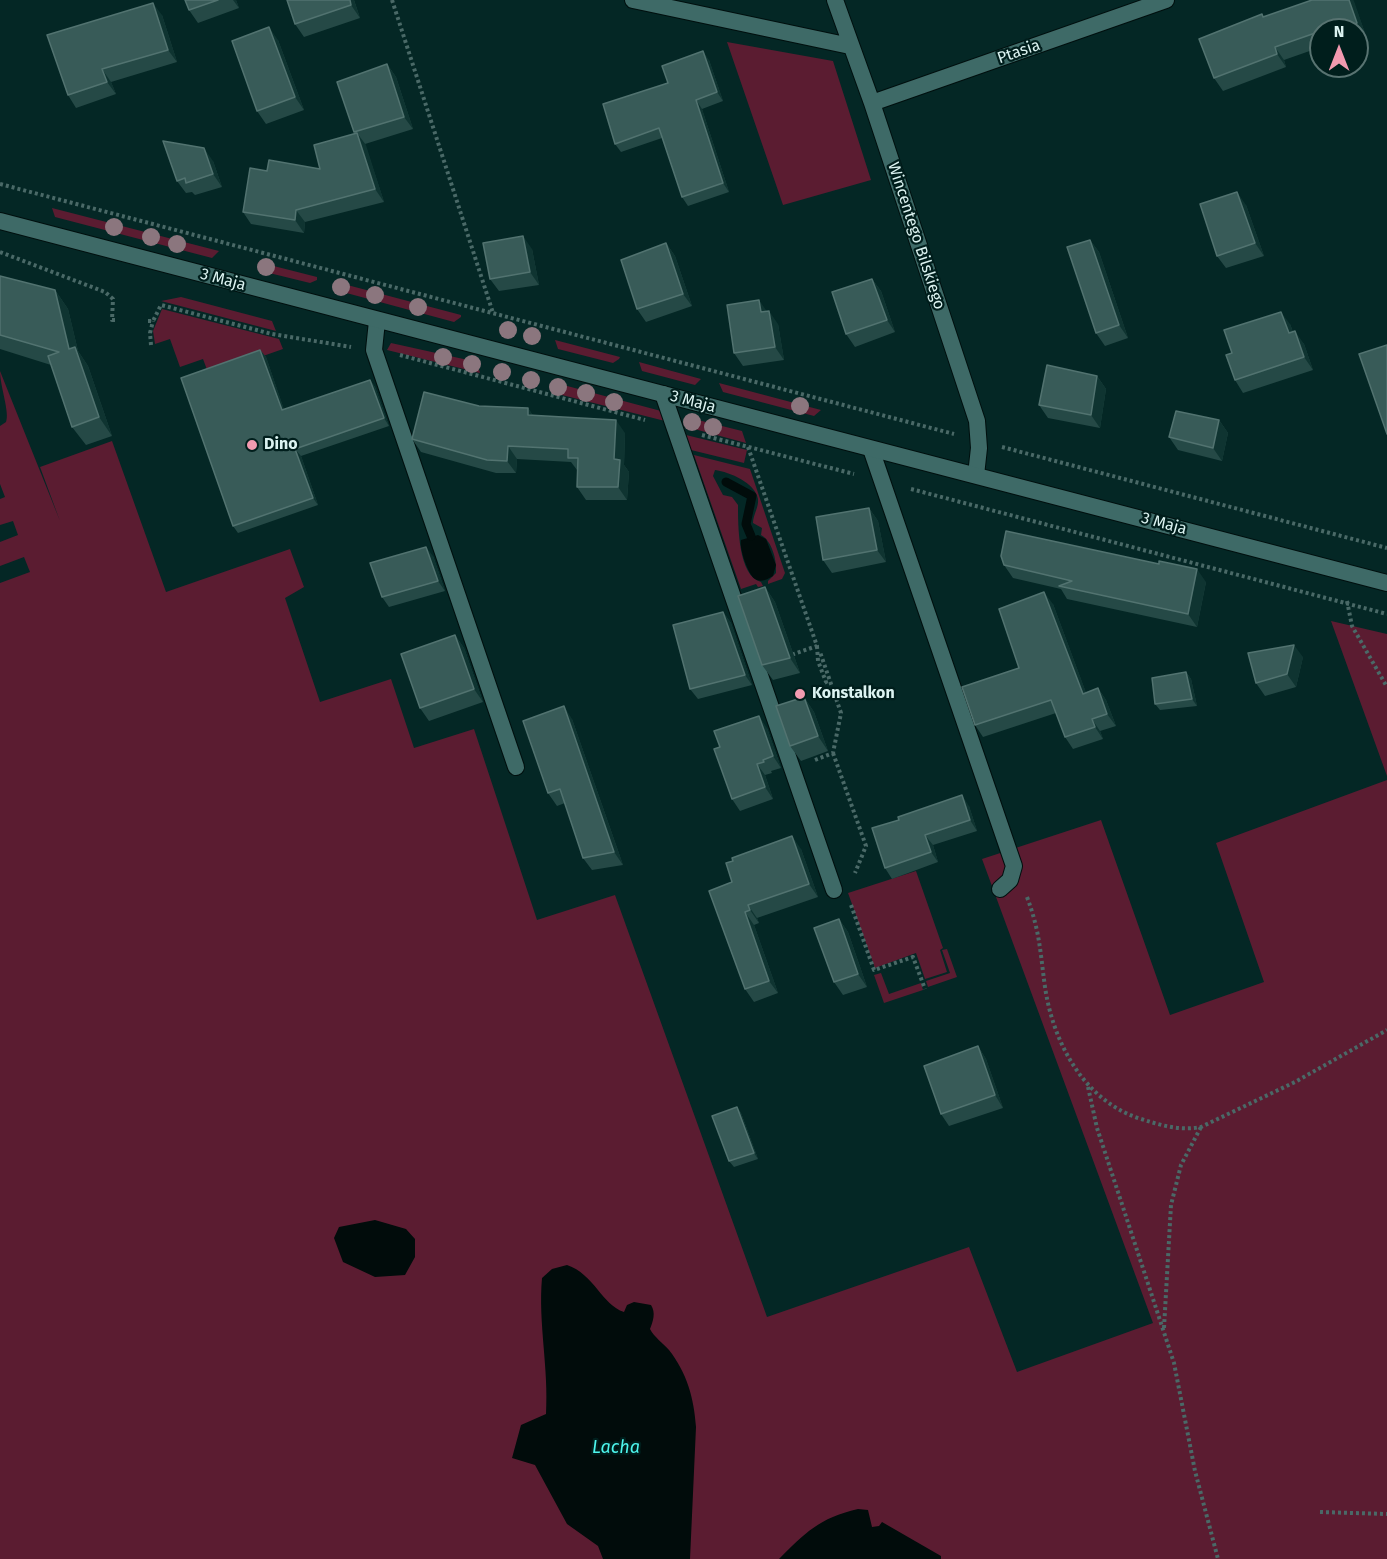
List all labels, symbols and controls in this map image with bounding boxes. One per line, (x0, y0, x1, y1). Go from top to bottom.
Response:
north arrow (1309, 18, 1369, 78)
text: N (1334, 22, 1344, 41)
street label: Ptasia (995, 36, 1043, 68)
street label: Wincentego Bilskiego (883, 160, 949, 312)
street label: 3 Maja (198, 265, 248, 295)
street label: 3 Maja (668, 387, 718, 417)
place label: Dino (264, 435, 298, 455)
marker: Dino (245, 438, 259, 452)
street label: 3 Maja (1139, 509, 1189, 539)
place label: Konstalkon (812, 684, 895, 704)
marker: Konstalkon (793, 687, 807, 701)
water label: Lacha (592, 1437, 640, 1459)

